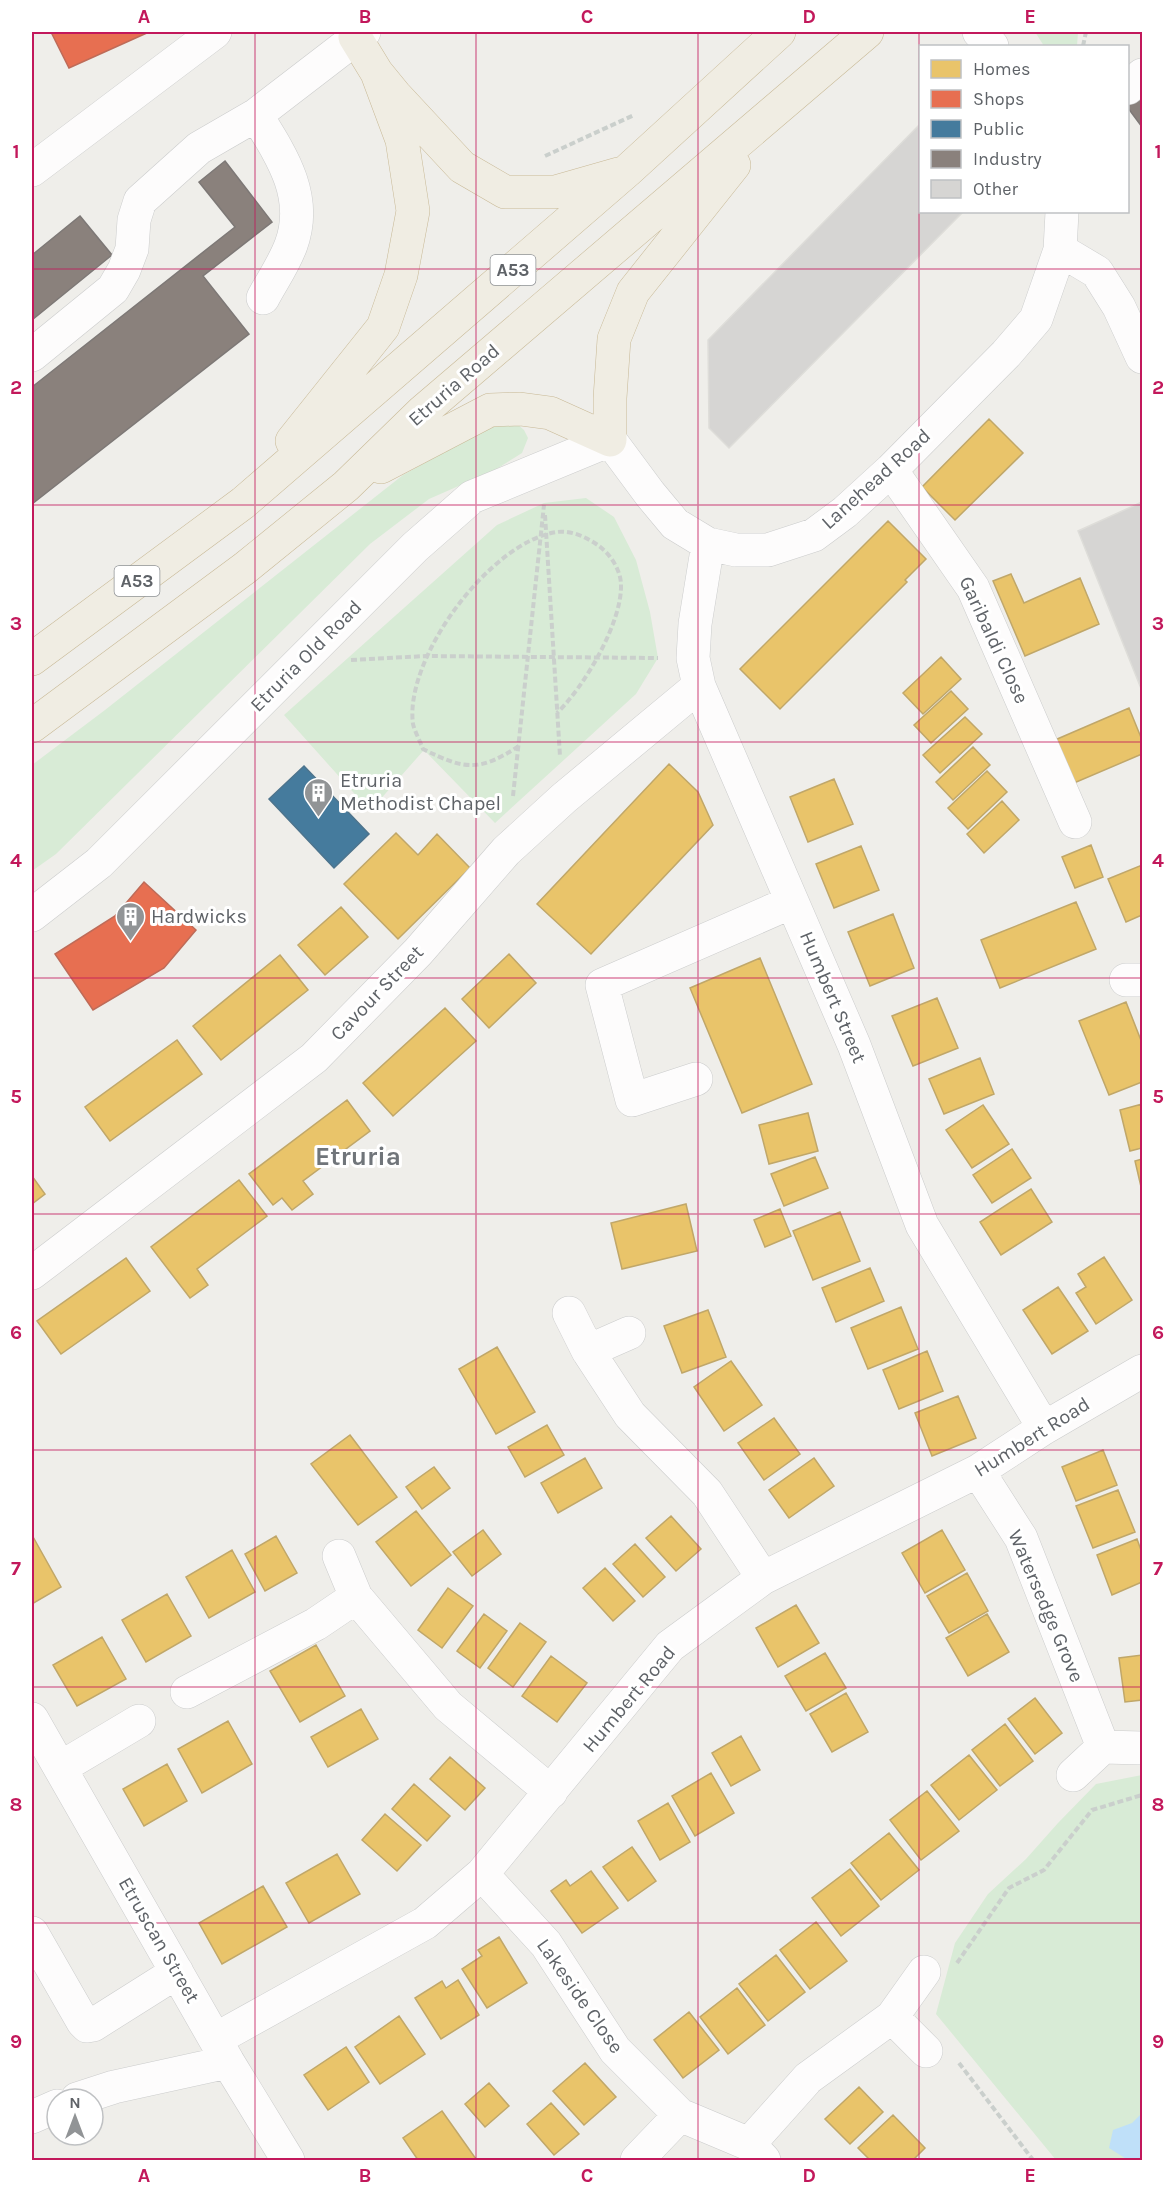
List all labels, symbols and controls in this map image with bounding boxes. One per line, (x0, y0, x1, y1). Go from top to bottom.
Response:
text: A (138, 5, 151, 28)
text: B (359, 5, 371, 28)
text: C (581, 5, 593, 28)
text: D (802, 5, 816, 28)
text: E (1024, 5, 1036, 28)
legend (919, 45, 1129, 213)
text: Homes (973, 58, 1030, 80)
text: Shops (973, 88, 1025, 110)
text: Public (973, 118, 1024, 140)
text: 1 (12, 140, 20, 163)
text: 1 (1154, 140, 1162, 163)
text: Industry (973, 148, 1042, 170)
text: Other (973, 178, 1018, 200)
road number: A53 (490, 255, 536, 285)
street label: Etruria Road (404, 339, 504, 431)
text: 2 (10, 376, 22, 399)
text: 2 (1152, 376, 1164, 399)
street label: Lanehead Road (817, 424, 935, 534)
road number: A53 (114, 566, 160, 596)
street label: Garibaldi Close (954, 573, 1034, 707)
street label: Etruria Old Road (245, 595, 367, 717)
text: 3 (10, 612, 22, 635)
text: 3 (1152, 612, 1164, 635)
place label: Etruria Methodist Chapel (340, 769, 501, 815)
building icon: Etruria Methodist Chapel (303, 776, 335, 818)
text: 4 (10, 849, 22, 872)
text: 4 (1152, 849, 1164, 872)
building icon: Hardwicks (114, 900, 146, 942)
place label: Hardwicks (151, 905, 247, 928)
street label: Humbert Street (795, 928, 871, 1067)
street label: Cavour Street (326, 940, 428, 1045)
text: 5 (10, 1085, 22, 1108)
text: 5 (1152, 1085, 1164, 1108)
district label: Etruria (315, 1141, 401, 1172)
text: 6 (10, 1321, 22, 1344)
text: 6 (1152, 1321, 1164, 1344)
street label: Humbert Road (970, 1392, 1094, 1482)
street label: Watersedge Grove (1003, 1526, 1089, 1686)
text: 7 (11, 1557, 21, 1580)
text: 7 (1153, 1557, 1163, 1580)
street label: Humbert Road (578, 1641, 680, 1757)
text: 8 (10, 1793, 22, 1816)
text: 8 (1152, 1793, 1164, 1816)
street label: Etruscan Street (114, 1873, 205, 2008)
street label: Lakeside Close (532, 1934, 628, 2058)
text: 9 (10, 2030, 22, 2053)
text: 9 (1152, 2030, 1164, 2053)
north arrow (45, 2087, 105, 2147)
text: N (69, 2093, 81, 2112)
text: A (138, 2164, 151, 2187)
text: B (359, 2164, 371, 2187)
text: C (581, 2164, 593, 2187)
text: D (802, 2164, 816, 2187)
text: E (1024, 2164, 1036, 2187)

